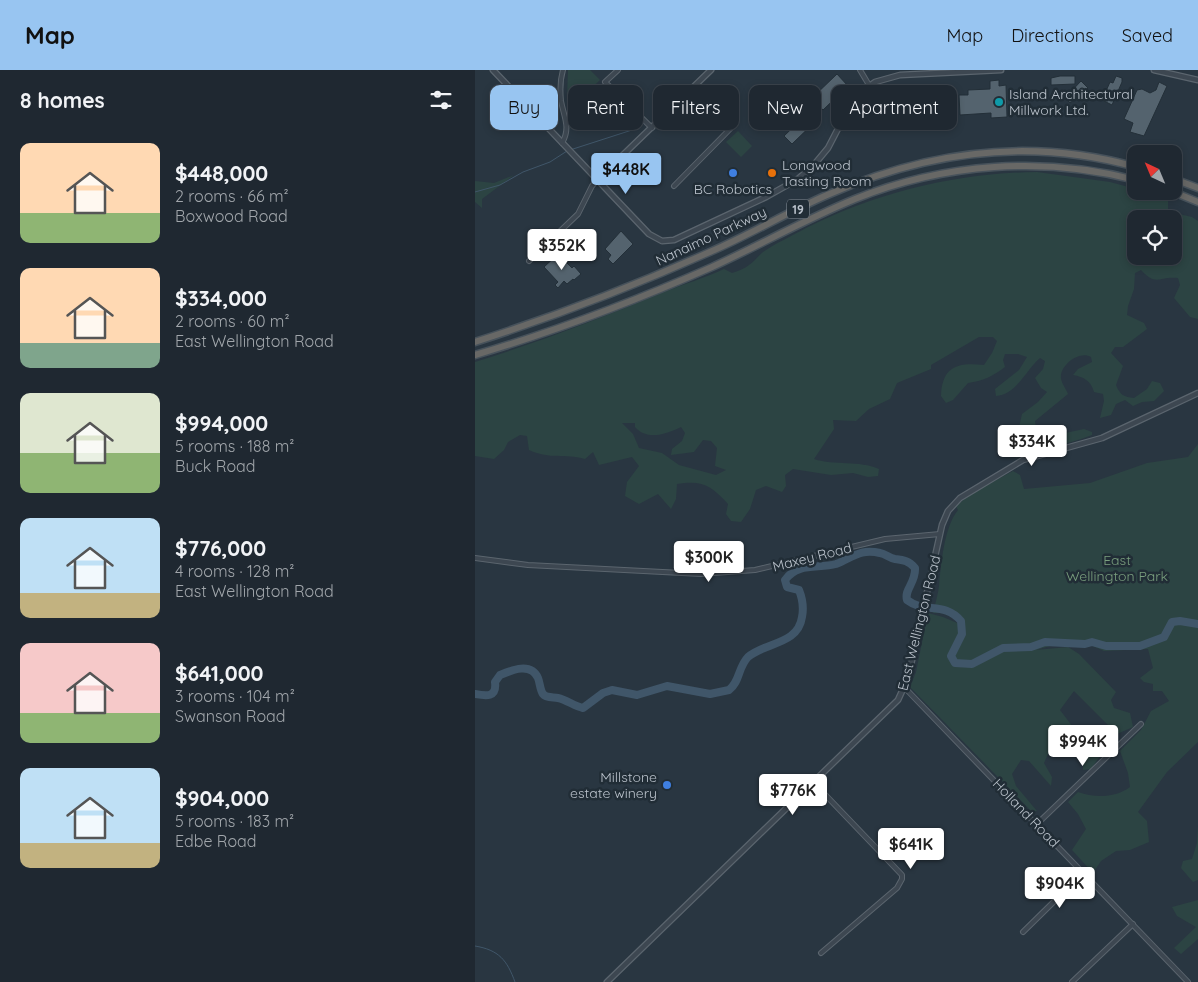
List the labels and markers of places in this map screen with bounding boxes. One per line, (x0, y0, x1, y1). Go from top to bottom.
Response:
place label: Island Architectural Millwork Ltd. (1009, 85, 1133, 119)
marker: Island Architectural Millwork Ltd. (993, 96, 1005, 108)
pin: $448K (591, 152, 661, 195)
place label: Longwood Tasting Room (782, 156, 872, 190)
marker: BC Robotics (727, 167, 739, 179)
marker: Longwood Tasting Room (766, 167, 778, 179)
place label: BC Robotics (694, 180, 772, 198)
pin: $352K (527, 228, 597, 271)
pin: $334K (997, 424, 1067, 467)
pin: $300K (674, 540, 744, 583)
pin: $994K (1048, 724, 1118, 767)
place label: Millstone estate winery (570, 768, 657, 802)
pin: $776K (758, 774, 828, 816)
marker: Millstone estate winery (661, 779, 673, 791)
pin: $641K (876, 828, 946, 870)
pin: $904K (1025, 866, 1095, 909)

